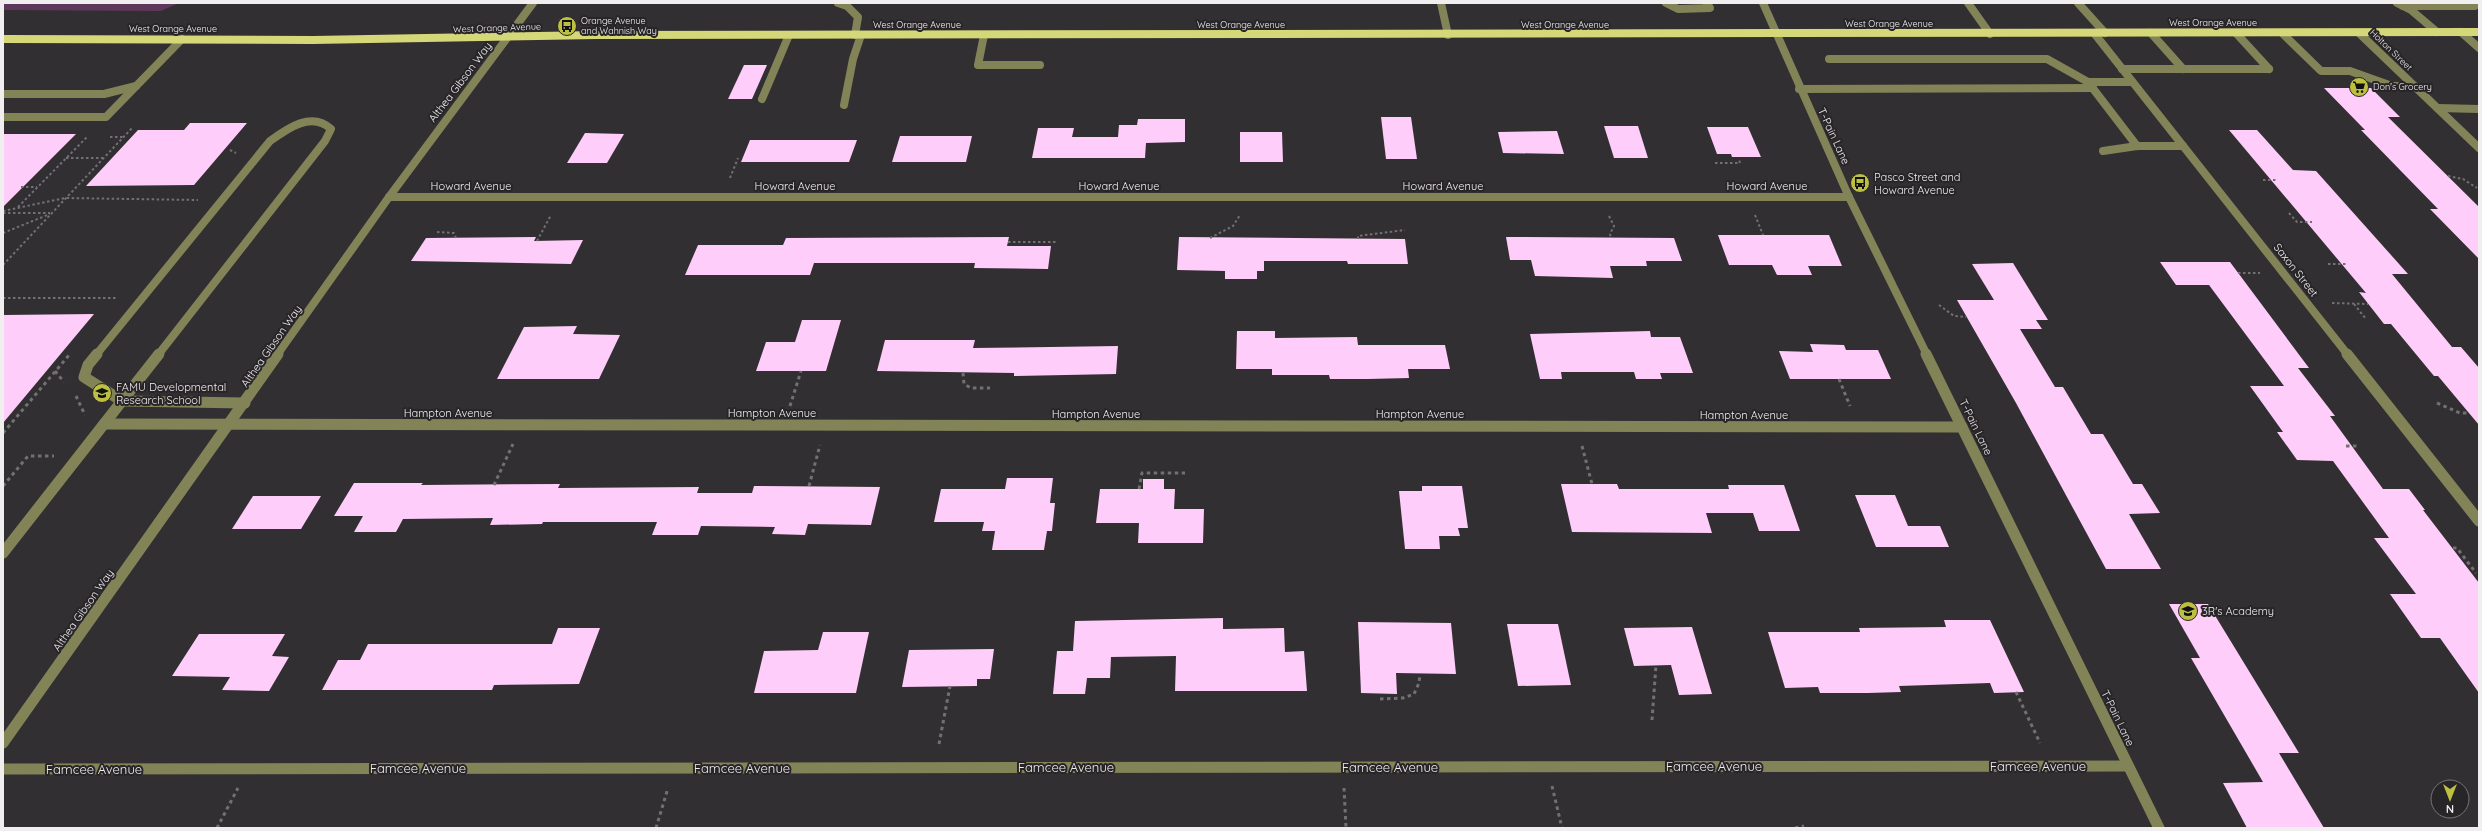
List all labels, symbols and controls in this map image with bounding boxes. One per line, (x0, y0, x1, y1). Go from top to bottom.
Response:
bus stop icon: Orange Avenue and Wahnish Way (556, 15, 578, 37)
place label: Orange Avenue and Wahnish Way (581, 15, 657, 36)
street label: West Orange Avenue (2169, 17, 2257, 28)
street label: West Orange Avenue (1845, 18, 1933, 29)
street label: West Orange Avenue (873, 19, 961, 30)
street label: West Orange Avenue (1197, 19, 1285, 30)
street label: West Orange Avenue (1521, 19, 1609, 30)
street label: West Orange Avenue (453, 20, 541, 35)
street label: West Orange Avenue (129, 23, 217, 34)
street label: Holton Street (2368, 27, 2415, 73)
street label: Althea Gibson Way (425, 39, 495, 125)
supermarket icon: Don's Grocery (2348, 76, 2370, 98)
place label: Don's Grocery (2373, 81, 2432, 92)
street label: T-Pain Lane (1815, 105, 1853, 167)
place label: Pasco Street and Howard Avenue (1874, 170, 1960, 197)
bus stop icon: Pasco Street and Howard Avenue (1849, 172, 1871, 194)
street label: Howard Avenue (431, 179, 511, 193)
street label: Howard Avenue (755, 179, 835, 193)
street label: Howard Avenue (1079, 179, 1159, 193)
street label: Howard Avenue (1403, 179, 1483, 193)
street label: Howard Avenue (1727, 179, 1807, 193)
street label: Saxon Street (2271, 240, 2321, 300)
street label: Althea Gibson Way (238, 302, 304, 390)
place label: FAMU Developmental Research School (116, 380, 226, 407)
school or university icon: FAMU Developmental Research School (91, 382, 113, 404)
street label: T-Pain Lane (1956, 397, 1996, 457)
street label: Hampton Avenue (404, 406, 492, 420)
street label: Hampton Avenue (728, 406, 816, 420)
street label: Hampton Avenue (1052, 407, 1140, 421)
street label: Hampton Avenue (1376, 407, 1464, 421)
street label: Hampton Avenue (1700, 408, 1788, 422)
street label: Althea Gibson Way (50, 566, 116, 654)
school or university icon: 3R's Academy (2177, 600, 2199, 622)
place label: 3R's Academy (2202, 604, 2274, 618)
street label: T-Pain Lane (2098, 688, 2138, 748)
street label: Famcee Avenue (1666, 758, 1762, 774)
street label: Famcee Avenue (1990, 758, 2086, 774)
street label: Famcee Avenue (1018, 759, 1114, 775)
street label: Famcee Avenue (1342, 759, 1438, 775)
street label: Famcee Avenue (370, 760, 466, 776)
street label: Famcee Avenue (694, 760, 790, 776)
street label: Famcee Avenue (46, 761, 142, 777)
north arrow (2430, 779, 2470, 819)
text: N (2446, 802, 2454, 816)

